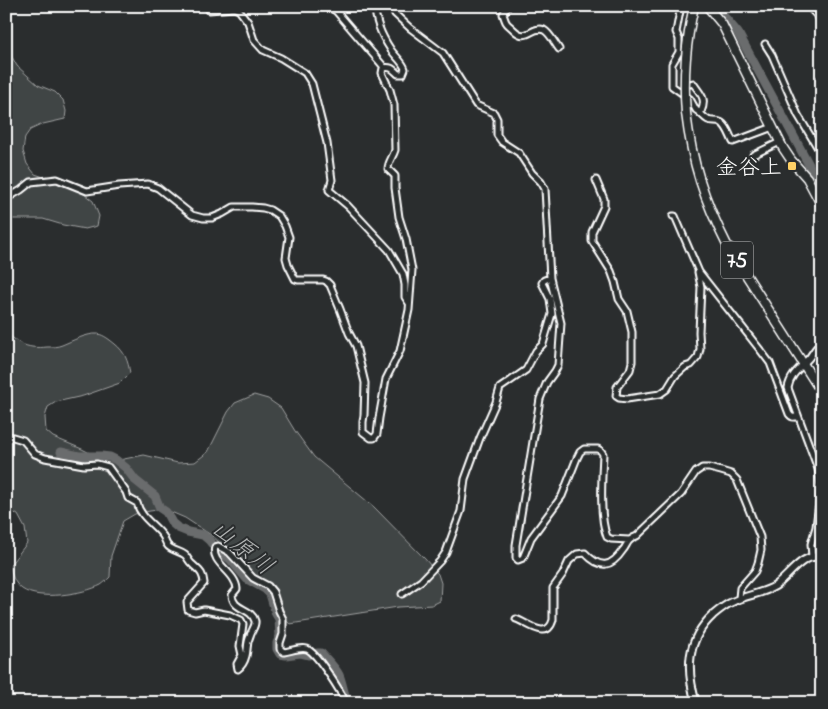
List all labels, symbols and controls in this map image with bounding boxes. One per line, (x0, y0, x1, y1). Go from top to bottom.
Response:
place label: 金谷上 (716, 153, 782, 185)
marker: 金谷上 (786, 160, 798, 172)
road number: 75 (721, 242, 753, 278)
water label: 山原川 (202, 513, 280, 585)

